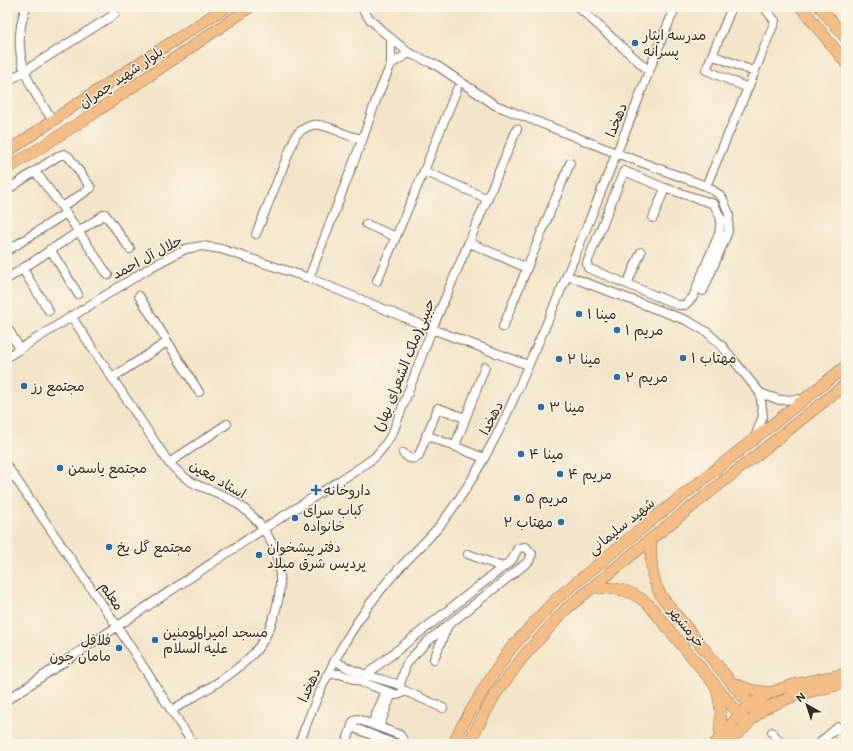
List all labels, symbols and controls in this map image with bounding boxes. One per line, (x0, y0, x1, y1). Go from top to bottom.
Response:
place label: مدرسه ایثار پسرانه (642, 27, 706, 61)
marker: مدرسه ایثار پسرانه (630, 38, 640, 48)
street label: بلوار شهید چمران (76, 43, 167, 113)
street label: دهخدا (602, 101, 631, 140)
street label: جلال آل احمد (109, 232, 185, 283)
street label: حبیبی(ملک الشعرای بهار) (370, 296, 439, 434)
place label: مینا ۱ (587, 306, 616, 323)
marker: مینا ۱ (574, 309, 584, 319)
place label: مریم ۱ (625, 322, 664, 341)
marker: مریم ۱ (612, 325, 622, 335)
place label: مهتاب ۱ (691, 350, 737, 367)
place label: مینا ۲ (567, 351, 601, 368)
marker: مهتاب ۱ (678, 353, 688, 363)
marker: مینا ۲ (554, 354, 564, 364)
place label: مریم ۲ (625, 369, 668, 388)
marker: مریم ۲ (612, 372, 622, 382)
place label: مجتمع رز (31, 378, 85, 397)
marker: مجتمع رز (19, 381, 29, 391)
street label: دهخدا (476, 399, 507, 438)
place label: مینا ۳ (549, 399, 585, 416)
marker: مینا ۳ (536, 402, 546, 412)
place label: مینا ۴ (529, 446, 564, 463)
marker: مینا ۴ (516, 449, 526, 459)
street label: استاد معین (187, 457, 249, 502)
place label: مجتمع یاسمن (68, 460, 147, 479)
marker: مجتمع یاسمن (55, 463, 65, 473)
place label: مریم ۴ (568, 466, 612, 485)
marker: مریم ۴ (555, 469, 565, 479)
place label: داروخانه (324, 482, 371, 500)
marker: داروخانه (311, 485, 321, 495)
place label: مریم ۵ (525, 490, 568, 509)
marker: مریم ۵ (512, 493, 522, 503)
street label: شهید سلیمانی (584, 494, 658, 558)
place label: کباب سرای خانواده (303, 502, 364, 535)
marker: کباب سرای خانواده (290, 513, 300, 523)
place label: مهتاب ۲ (503, 514, 553, 531)
marker: مهتاب ۲ (556, 517, 566, 527)
place label: مجتمع گل یخ (117, 539, 192, 558)
place label: دفتر پیشخوان پردیس شرق میلاد (267, 539, 366, 573)
marker: مجتمع گل یخ (104, 542, 114, 552)
marker: دفتر پیشخوان پردیس شرق میلاد (254, 550, 264, 560)
street label: معلم (94, 579, 127, 615)
street label: خرمشهر (664, 602, 708, 651)
place label: مسجد امیرالمومنین علیه السلام (163, 624, 268, 659)
place label: فلافل مامان جون (49, 632, 111, 665)
marker: مسجد امیرالمومنین علیه السلام (150, 635, 160, 645)
marker: فلافل مامان جون (114, 643, 124, 653)
street label: دهخدا (294, 666, 324, 705)
north arrow (787, 685, 827, 725)
text: N (794, 690, 808, 705)

